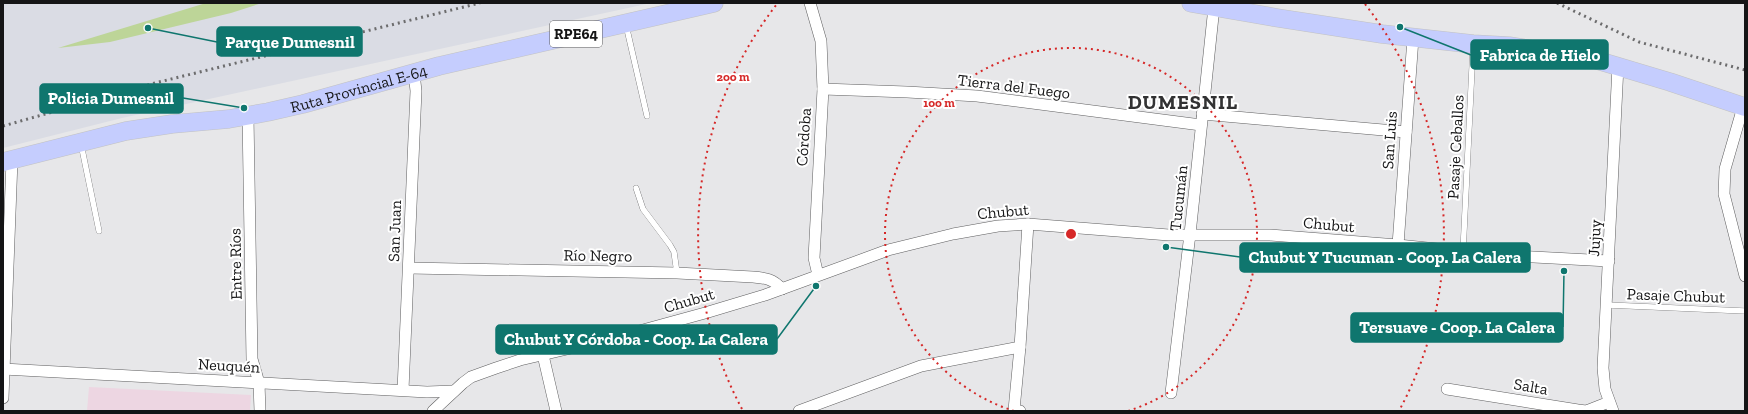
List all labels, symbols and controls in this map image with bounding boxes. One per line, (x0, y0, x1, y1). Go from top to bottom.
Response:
road number: RPE64 (550, 21, 602, 47)
callout: Parque Dumesnil (217, 27, 362, 56)
text: Parque Dumesnil (225, 32, 355, 52)
callout: Fabrica de Hielo (1471, 40, 1608, 69)
text: Fabrica de Hielo (1480, 45, 1600, 65)
street label: Ruta Provincial E-64 (289, 61, 430, 117)
text: 200 m (716, 70, 750, 84)
street label: Tierra del Fuego (957, 70, 1071, 103)
callout: Policia Dumesnil (40, 84, 183, 113)
text: Policia Dumesnil (48, 88, 174, 108)
district label: DUMESNIL (1128, 90, 1238, 114)
street label: Pasaje Ceballos (1443, 94, 1468, 200)
text: 100 m (923, 96, 955, 110)
street label: Córdoba (792, 107, 815, 167)
street label: San Luis (1378, 110, 1401, 170)
street label: Tucumán (1166, 163, 1191, 232)
street label: San Juan (384, 199, 405, 262)
street label: Chubut (976, 200, 1030, 223)
street label: Chubut (1302, 213, 1356, 236)
street label: Jujuy (1584, 218, 1605, 257)
centre of rings (1064, 227, 1078, 241)
street label: Entre Ríos (225, 228, 246, 300)
callout: Chubut Y Tucuman - Coop. La Calera (1240, 243, 1530, 272)
street label: Río Negro (563, 245, 633, 266)
text: Chubut Y Tucuman - Coop. La Calera (1249, 247, 1522, 267)
street label: Chubut (662, 284, 717, 317)
street label: Pasaje Chubut (1626, 284, 1726, 307)
callout: Tersuave - Coop. La Calera (1351, 313, 1563, 342)
text: Tersuave - Coop. La Calera (1359, 317, 1556, 337)
callout: Chubut Y Córdoba - Coop. La Calera (496, 325, 777, 354)
text: Chubut Y Córdoba - Coop. La Calera (504, 329, 769, 349)
street label: Neuquén (197, 354, 261, 377)
street label: Salta (1512, 374, 1550, 399)

